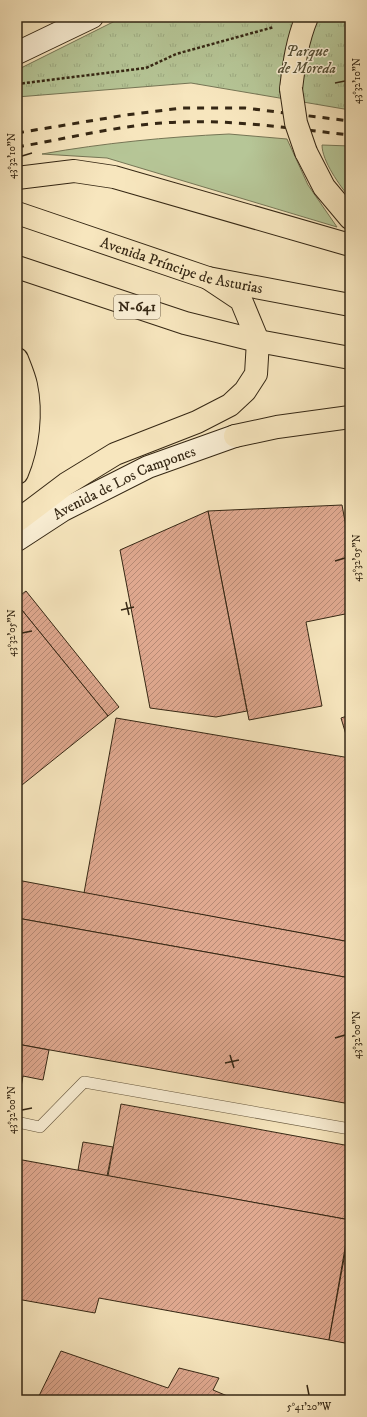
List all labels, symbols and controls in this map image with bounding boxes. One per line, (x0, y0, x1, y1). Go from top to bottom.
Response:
park label: Parque de Moreda (277, 42, 336, 78)
text: 43°32'10"N (351, 58, 363, 104)
text: 43°32'10"N (6, 133, 18, 179)
street label: Avenida Príncipe de Asturias (98, 233, 264, 298)
road number: N-641 (114, 295, 160, 319)
street label: Avenida de Los Campones (49, 441, 198, 524)
text: 43°32'05"N (351, 534, 363, 582)
text: 43°32'05"N (6, 609, 18, 657)
text: 43°32'00"N (351, 1011, 363, 1059)
text: 43°32'00"N (6, 1086, 18, 1134)
text: 5°41'20"W (287, 1401, 332, 1413)

